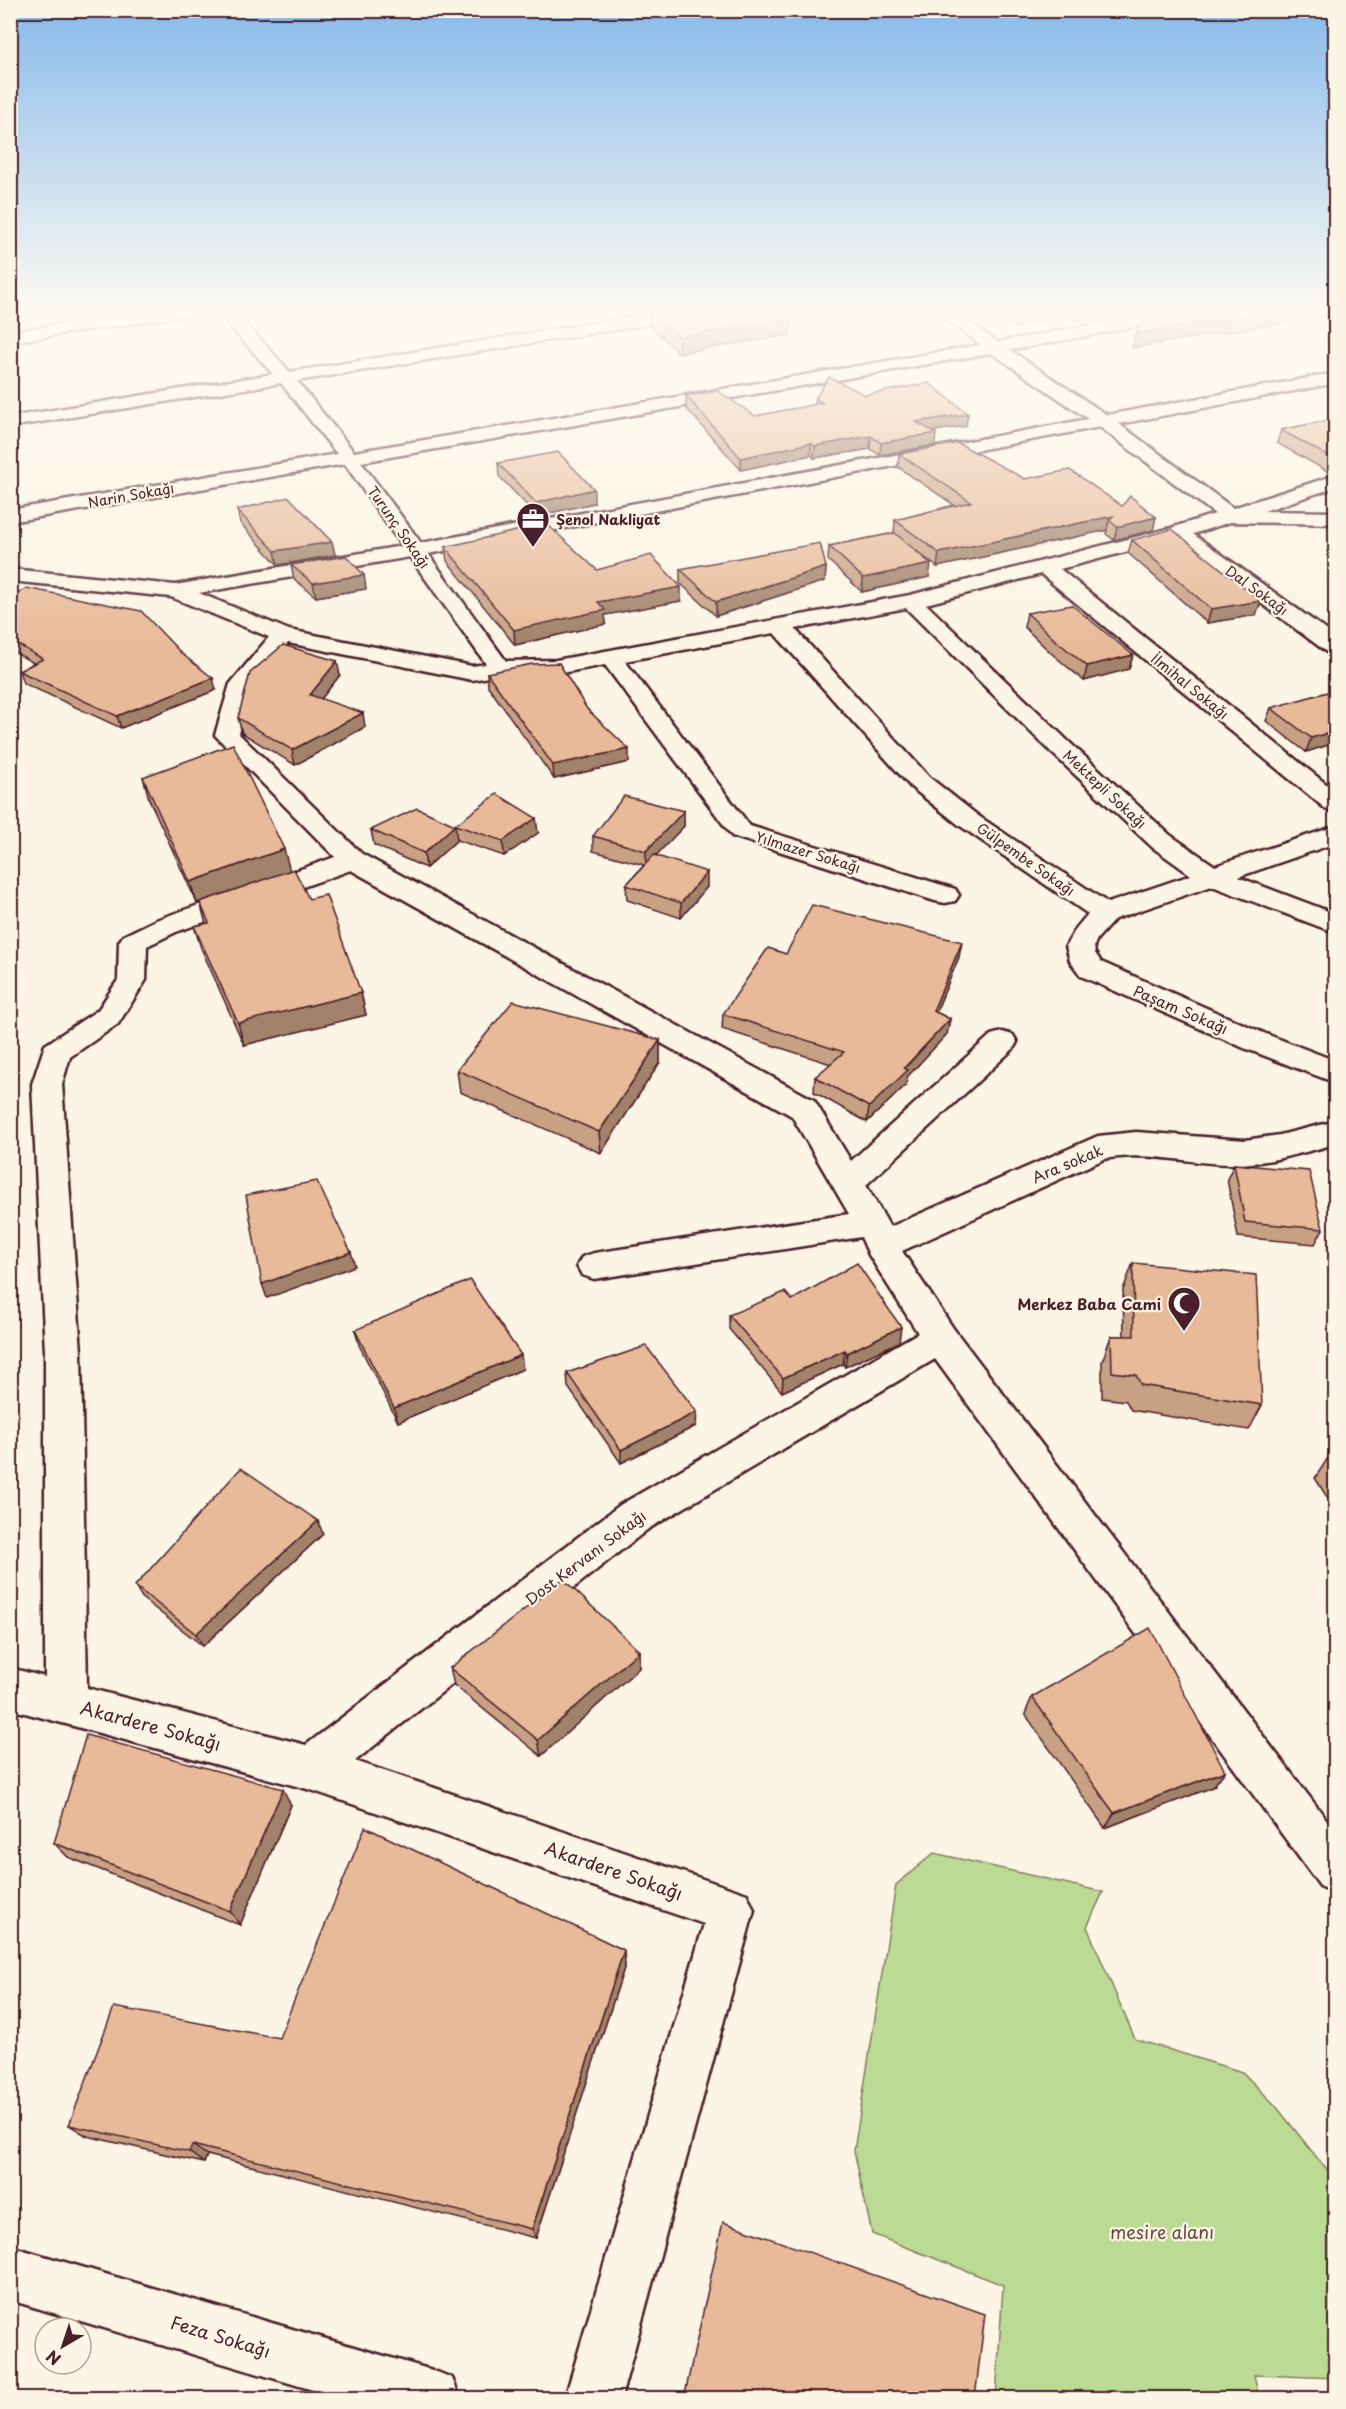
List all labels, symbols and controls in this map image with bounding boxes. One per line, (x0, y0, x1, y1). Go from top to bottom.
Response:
street label: Narin Sokağı (86, 477, 176, 513)
street label: Turunç Sokağı (363, 481, 435, 573)
office icon: Şenol Nakliyat (515, 501, 551, 548)
place label: Şenol Nakliyat (556, 509, 660, 530)
street label: Dal Sokağı (1221, 560, 1293, 620)
street label: İlmihal Sokağı (1147, 648, 1233, 724)
street label: Mektepli Sokağı (1059, 745, 1151, 833)
street label: Gülpembe Sokağı (973, 817, 1079, 901)
street label: Yılmazer Sokağı (753, 826, 863, 878)
street label: Paşam Sokağı (1130, 979, 1232, 1039)
street label: Ara sokak (1028, 1138, 1106, 1188)
mosque icon: Merkez Baba Cami (1166, 1285, 1202, 1332)
place label: Merkez Baba Cami (1017, 1292, 1161, 1315)
street label: Dost Kervanı Sokağı (520, 1504, 650, 1610)
street label: Akardere Sokağı (78, 1693, 224, 1757)
street label: Akardere Sokağı (541, 1834, 687, 1906)
park label: mesire alanı (1110, 2218, 1214, 2245)
street label: Feza Sokağı (168, 2308, 274, 2364)
north arrow (33, 2316, 93, 2376)
text: N (40, 2345, 65, 2372)

